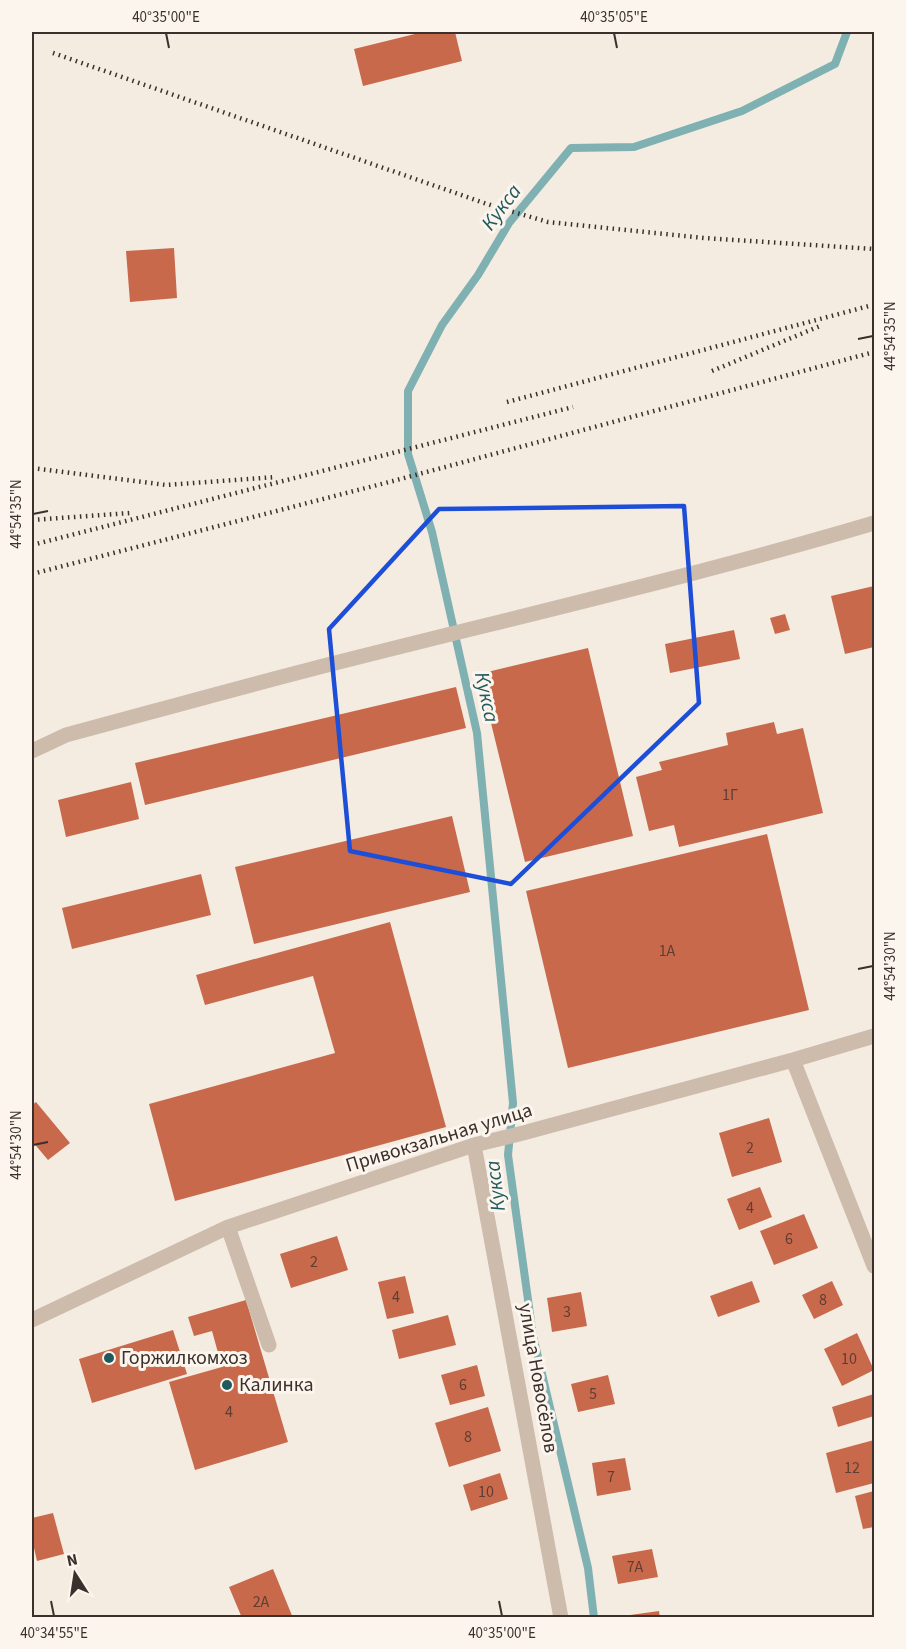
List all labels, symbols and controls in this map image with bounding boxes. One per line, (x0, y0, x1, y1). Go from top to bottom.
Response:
text: 40°35'00"E (132, 7, 200, 28)
text: 40°35'05"E (580, 7, 648, 28)
water label: Кукса (474, 178, 528, 236)
text: 44°54'35"N (880, 301, 901, 371)
text: 44°54'35"N (6, 479, 27, 549)
water label: Кукса (467, 669, 507, 725)
house number: 1Г (722, 784, 738, 806)
text: 44°54'30"N (880, 931, 901, 1001)
house number: 1А (659, 940, 676, 962)
street label: Привокзальная улица (342, 1096, 536, 1180)
text: 44°54'30"N (6, 1110, 27, 1180)
house number: 2 (746, 1137, 754, 1159)
water label: Кукса (477, 1159, 513, 1213)
house number: 4 (746, 1197, 754, 1219)
house number: 6 (785, 1228, 793, 1250)
house number: 2 (310, 1251, 318, 1273)
house number: 4 (392, 1286, 400, 1308)
house number: 8 (819, 1289, 827, 1311)
street label: улица Новосёлов (511, 1301, 565, 1455)
house number: 3 (563, 1301, 571, 1323)
place label: Горжилкомхоз (121, 1344, 248, 1372)
house number: 10 (841, 1348, 857, 1370)
marker: Горжилкомхоз (102, 1351, 116, 1365)
place label: Калинка (239, 1371, 314, 1399)
house number: 6 (459, 1374, 467, 1396)
marker: Калинка (220, 1378, 234, 1392)
house number: 5 (589, 1383, 597, 1405)
house number: 4 (225, 1401, 233, 1423)
house number: 8 (464, 1426, 472, 1448)
house number: 12 (844, 1457, 860, 1479)
house number: 7 (607, 1466, 615, 1488)
house number: 10 (478, 1481, 494, 1503)
north arrow (45, 1544, 105, 1604)
text: N (65, 1548, 80, 1572)
house number: 7А (627, 1556, 644, 1578)
house number: 2А (253, 1591, 270, 1613)
text: 40°34'55"E (20, 1623, 88, 1644)
text: 40°35'00"E (468, 1623, 536, 1644)

